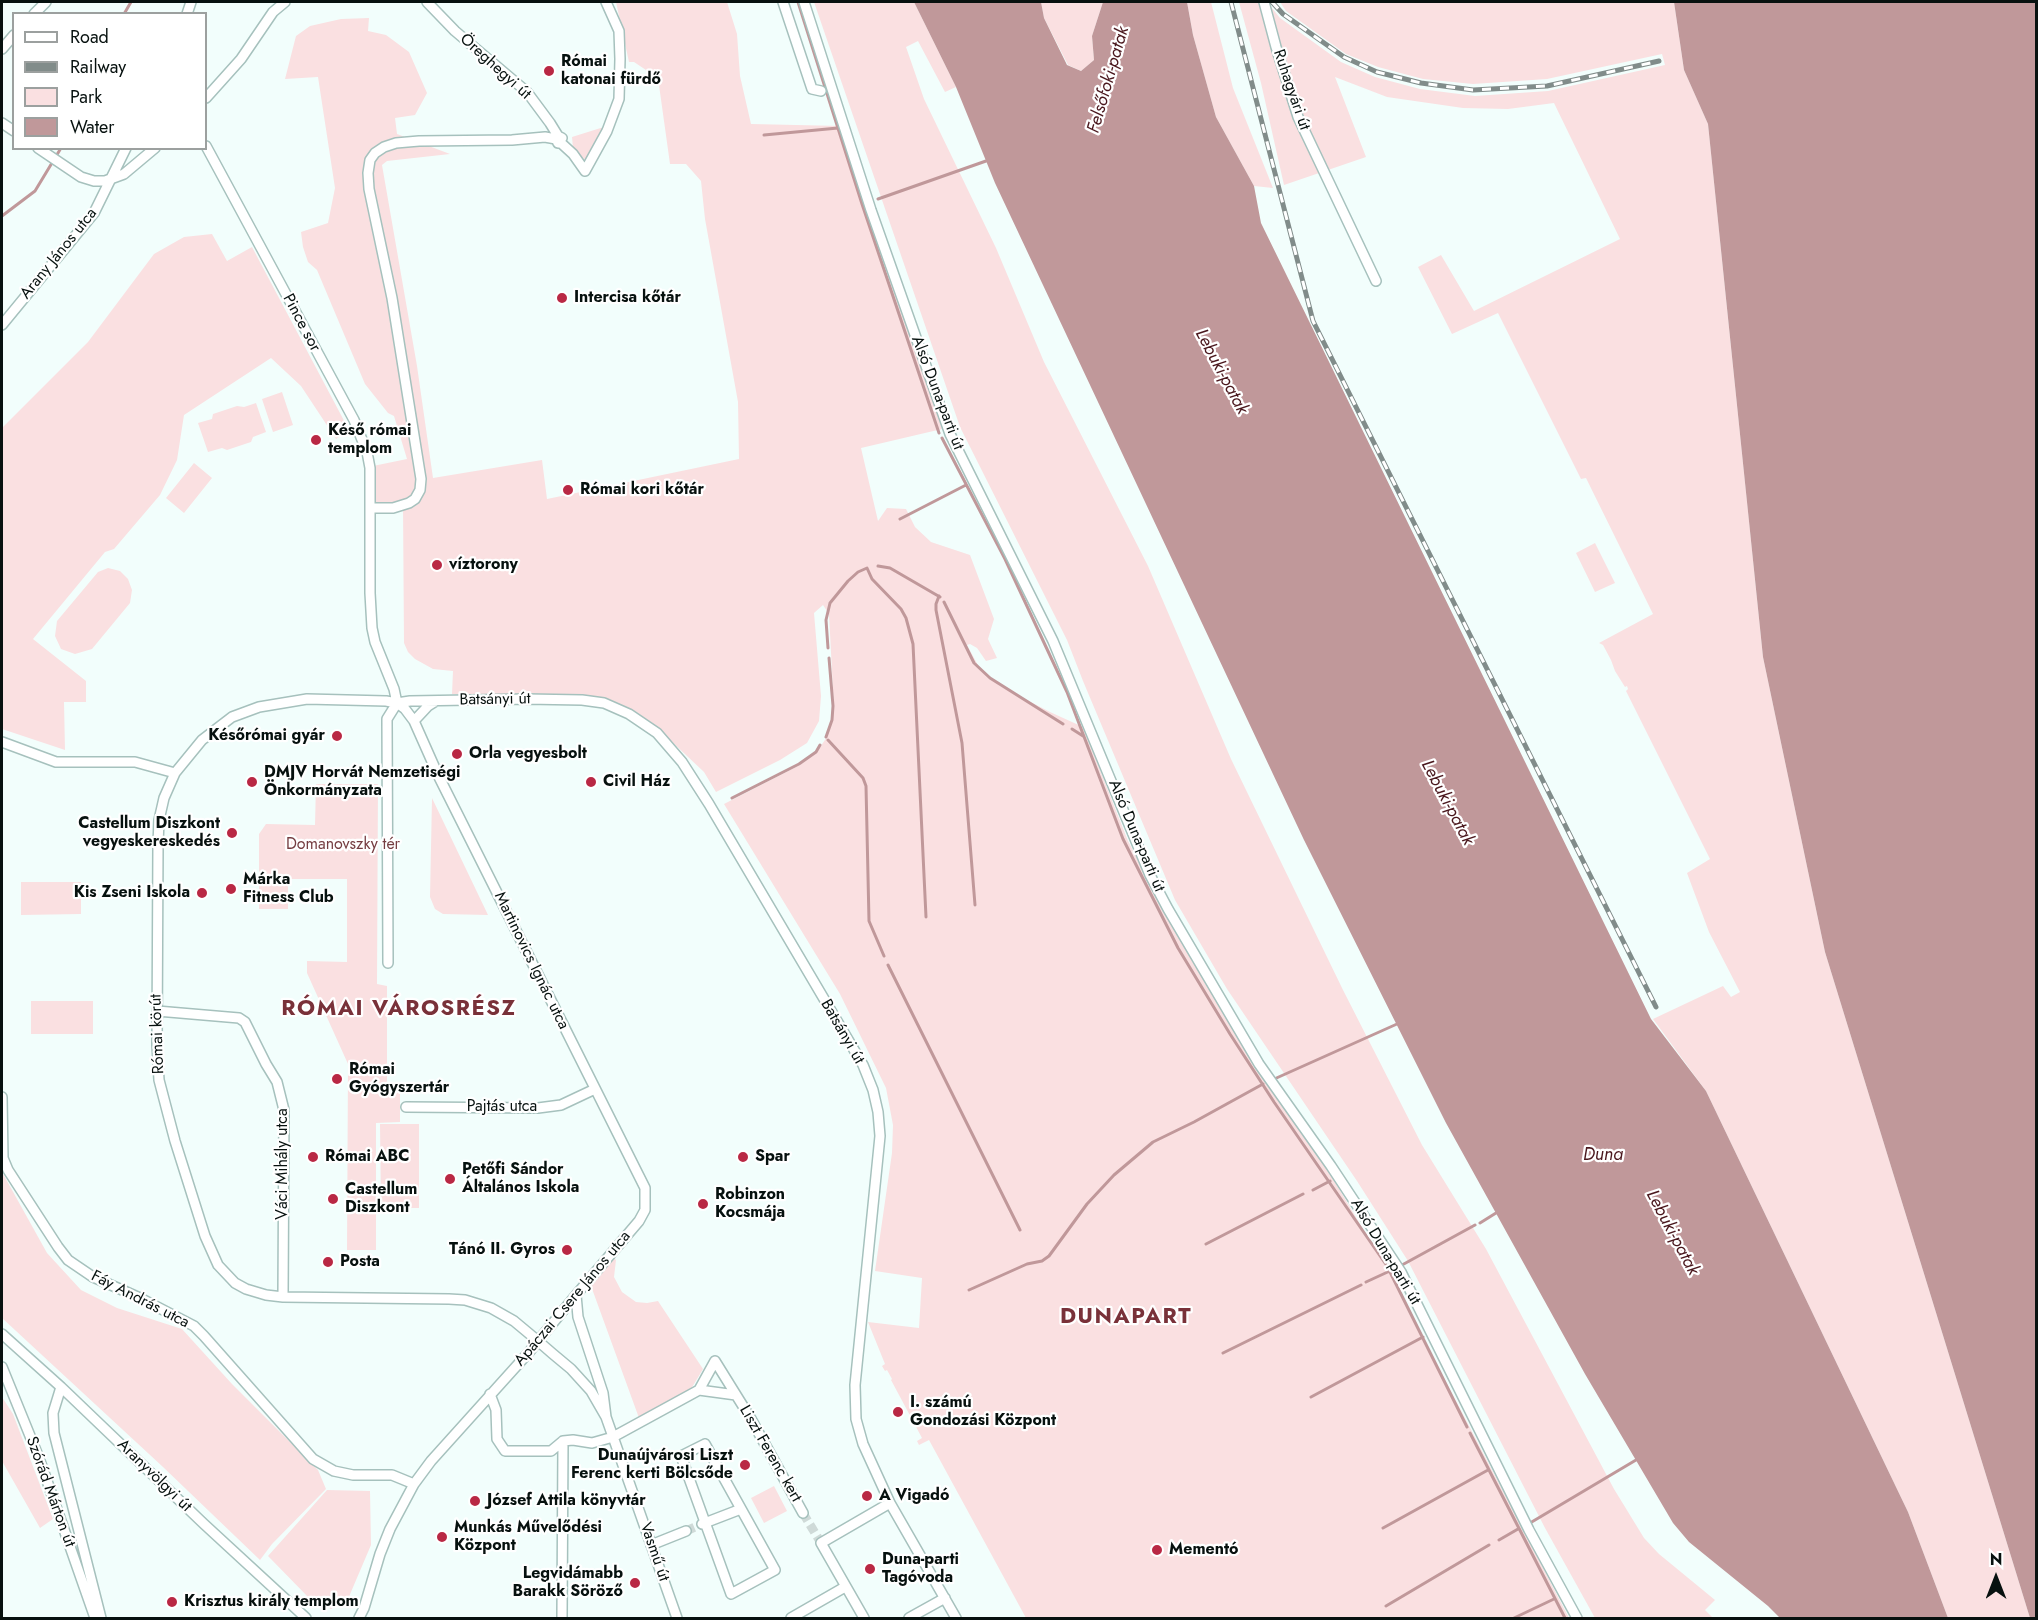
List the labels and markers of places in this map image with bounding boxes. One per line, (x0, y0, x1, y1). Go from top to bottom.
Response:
place label: Római katonai fürdő (561, 52, 661, 90)
marker: Római katonai fürdő (542, 64, 556, 78)
place label: Intercisa kőtár (574, 288, 681, 308)
marker: Intercisa kőtár (555, 291, 569, 305)
place label: Késő római templom (328, 421, 411, 459)
marker: Késő római templom (309, 433, 323, 447)
place label: Római kori kőtár (580, 480, 704, 500)
marker: Római kori kőtár (561, 483, 575, 497)
place label: víztorony (449, 555, 518, 575)
marker: víztorony (430, 558, 444, 572)
place label: Későrómai gyár (208, 726, 325, 746)
marker: Későrómai gyár (330, 729, 344, 743)
place label: Orla vegyesbolt (469, 744, 587, 764)
marker: Orla vegyesbolt (450, 747, 464, 761)
place label: DMJV Horvát Nemzetiségi Önkormányzata (264, 763, 460, 801)
place label: Civil Ház (603, 772, 670, 792)
marker: DMJV Horvát Nemzetiségi Önkormányzata (245, 775, 259, 789)
marker: Civil Ház (584, 775, 598, 789)
place label: Castellum Diszkont vegyeskereskedés (78, 814, 220, 852)
marker: Castellum Diszkont vegyeskereskedés (225, 826, 239, 840)
place label: Márka Fitness Club (243, 870, 334, 908)
marker: Márka Fitness Club (224, 882, 238, 896)
place label: Kis Zseni Iskola (74, 883, 190, 903)
marker: Kis Zseni Iskola (195, 886, 209, 900)
place label: Római Gyógyszertár (349, 1060, 449, 1098)
marker: Római Gyógyszertár (330, 1072, 344, 1086)
place label: Római ABC (325, 1147, 409, 1167)
place label: Spar (755, 1147, 790, 1167)
marker: Római ABC (306, 1150, 320, 1164)
marker: Spar (736, 1150, 750, 1164)
place label: Petőfi Sándor Általános Iskola (462, 1160, 579, 1198)
marker: Petőfi Sándor Általános Iskola (443, 1172, 457, 1186)
place label: Castellum Diszkont (345, 1180, 417, 1218)
place label: Robinzon Kocsmája (715, 1185, 785, 1223)
marker: Castellum Diszkont (326, 1192, 340, 1206)
marker: Robinzon Kocsmája (696, 1197, 710, 1211)
place label: Tánó II. Gyros (449, 1240, 555, 1260)
marker: Tánó II. Gyros (560, 1243, 574, 1257)
place label: Posta (340, 1252, 380, 1272)
marker: Posta (321, 1255, 335, 1269)
place label: I. számú Gondozási Központ (910, 1393, 1056, 1431)
marker: I. számú Gondozási Központ (891, 1405, 905, 1419)
place label: Dunaújvárosi Liszt Ferenc kerti Bölcsőde (571, 1446, 733, 1484)
marker: Dunaújvárosi Liszt Ferenc kerti Bölcsőde (738, 1458, 752, 1472)
place label: A Vigadó (879, 1486, 949, 1506)
marker: A Vigadó (860, 1489, 874, 1503)
place label: József Attila könyvtár (487, 1491, 646, 1511)
marker: József Attila könyvtár (468, 1494, 482, 1508)
place label: Munkás Művelődési Központ (454, 1518, 602, 1556)
marker: Munkás Művelődési Központ (435, 1530, 449, 1544)
place label: Mementó (1169, 1540, 1238, 1560)
marker: Mementó (1150, 1543, 1164, 1557)
place label: Duna-parti Tagóvoda (882, 1550, 959, 1588)
marker: Duna-parti Tagóvoda (863, 1562, 877, 1576)
place label: Legvidámabb Barakk Söröző (513, 1564, 623, 1602)
marker: Legvidámabb Barakk Söröző (628, 1576, 642, 1590)
place label: Krisztus király templom (184, 1592, 359, 1612)
marker: Krisztus király templom (165, 1595, 179, 1609)

